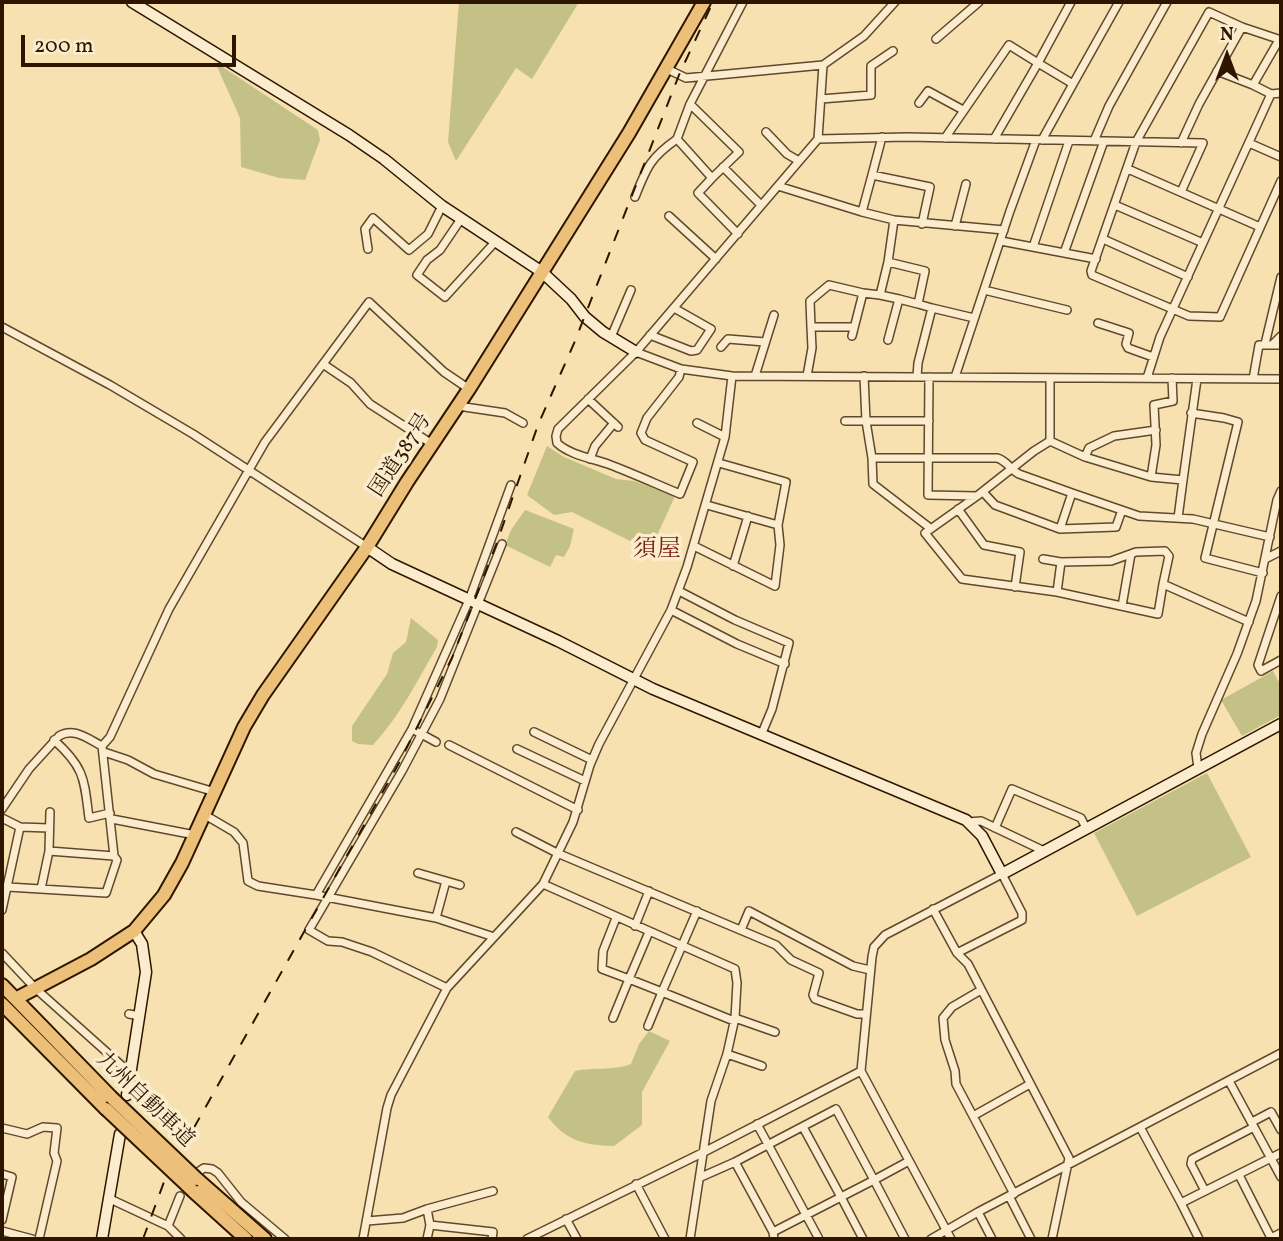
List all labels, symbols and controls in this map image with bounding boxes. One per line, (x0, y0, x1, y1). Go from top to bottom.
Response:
scale bar (24, 21, 240, 65)
north arrow (1192, 21, 1262, 91)
text: N (1220, 22, 1234, 48)
text: 200 m (34, 32, 94, 61)
street label: 国道387号 (366, 409, 438, 503)
district label: 須屋 (633, 538, 681, 566)
street label: 九州自動車道 (90, 1048, 198, 1154)

